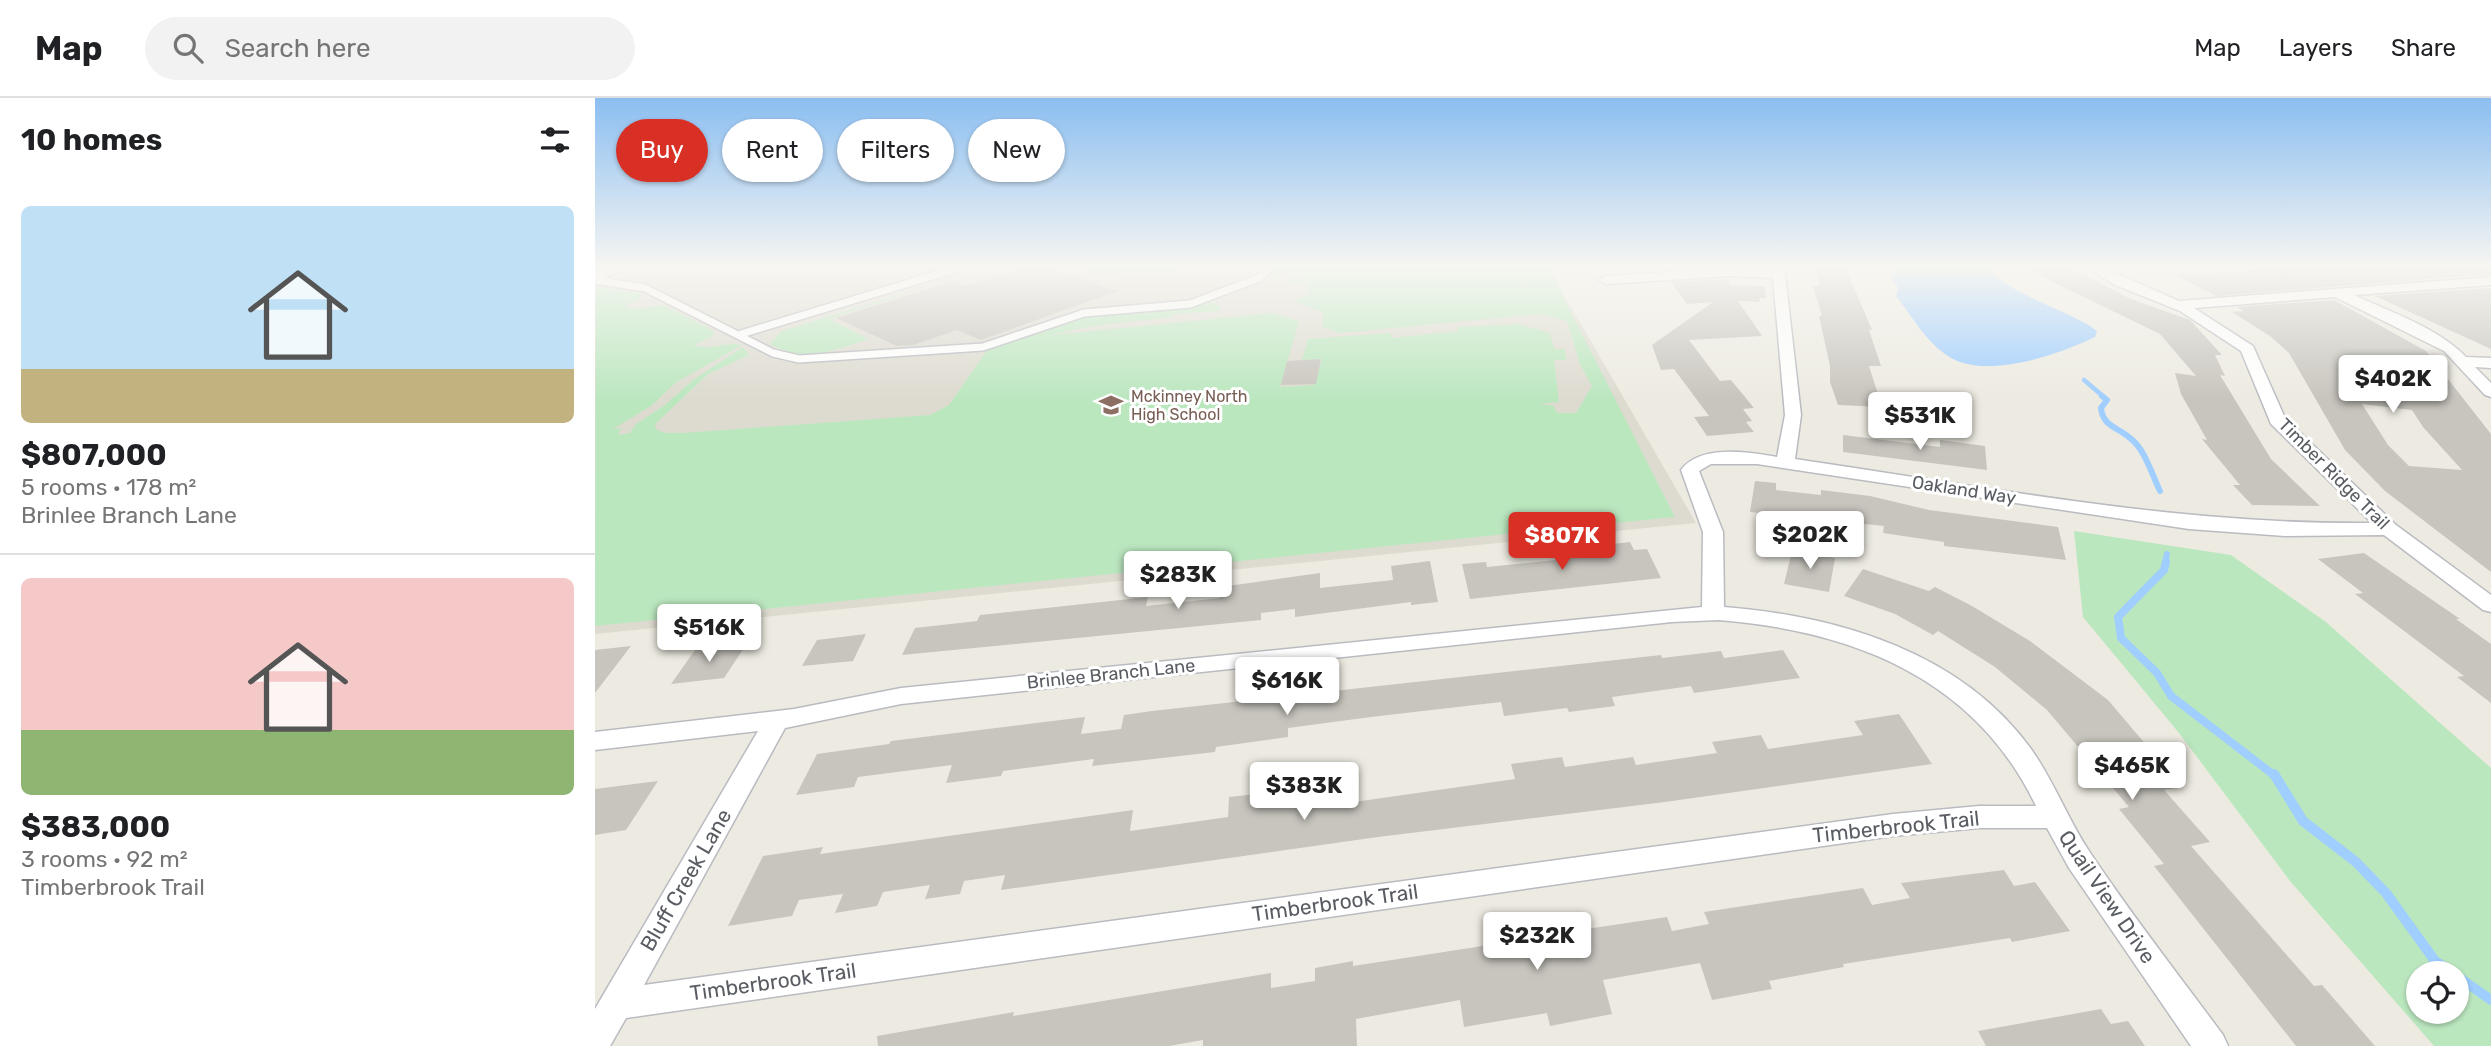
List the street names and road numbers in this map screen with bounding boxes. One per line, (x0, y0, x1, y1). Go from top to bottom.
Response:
street label: Timber Ridge Trail (2274, 414, 2394, 534)
street label: Oakland Way (1910, 471, 2018, 509)
street label: Brinlee Branch Lane (1026, 654, 1196, 694)
street label: Bluff Creek Lane (635, 804, 736, 955)
street label: Timberbrook Trail (1811, 805, 1981, 848)
street label: Quail View Drive (2054, 825, 2161, 968)
street label: Timberbrook Trail (1250, 878, 1420, 927)
street label: Timberbrook Trail (688, 957, 858, 1006)

